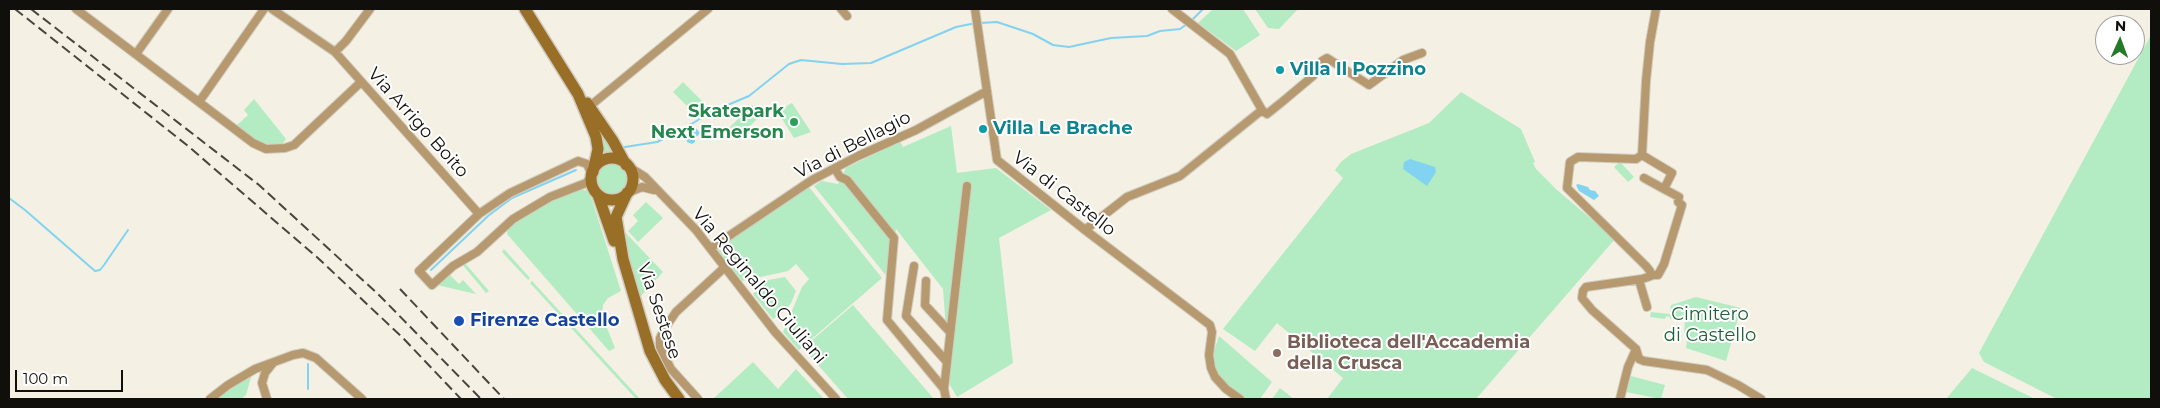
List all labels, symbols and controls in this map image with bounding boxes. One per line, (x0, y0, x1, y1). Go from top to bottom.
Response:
north arrow (2095, 15, 2145, 65)
text: N (2115, 17, 2126, 35)
place label: Villa Il Pozzino (1290, 59, 1426, 81)
street label: Via Arrigo Boito (363, 64, 473, 182)
marker: Villa Il Pozzino (1274, 64, 1286, 76)
place label: Skatepark Next Emerson (651, 101, 784, 144)
street label: Via di Bellagio (791, 106, 915, 184)
marker: Skatepark Next Emerson (788, 116, 800, 128)
place label: Villa Le Brache (993, 118, 1132, 140)
marker: Villa Le Brache (977, 123, 989, 135)
street label: Via di Castello (1008, 147, 1120, 241)
street label: Via Reginaldo Giuliani (687, 203, 831, 369)
street label: Via Sestese (632, 260, 686, 362)
park label: Cimitero di Castello (1664, 304, 1756, 346)
place label: Firenze Castello (470, 310, 620, 332)
marker: Firenze Castello (452, 314, 466, 328)
place label: Biblioteca dell'Accademia della Crusca (1287, 332, 1530, 374)
marker: Biblioteca dell'Accademia della Crusca (1271, 347, 1283, 359)
scale bar (18, 360, 125, 392)
text: 100 m (23, 369, 68, 388)

